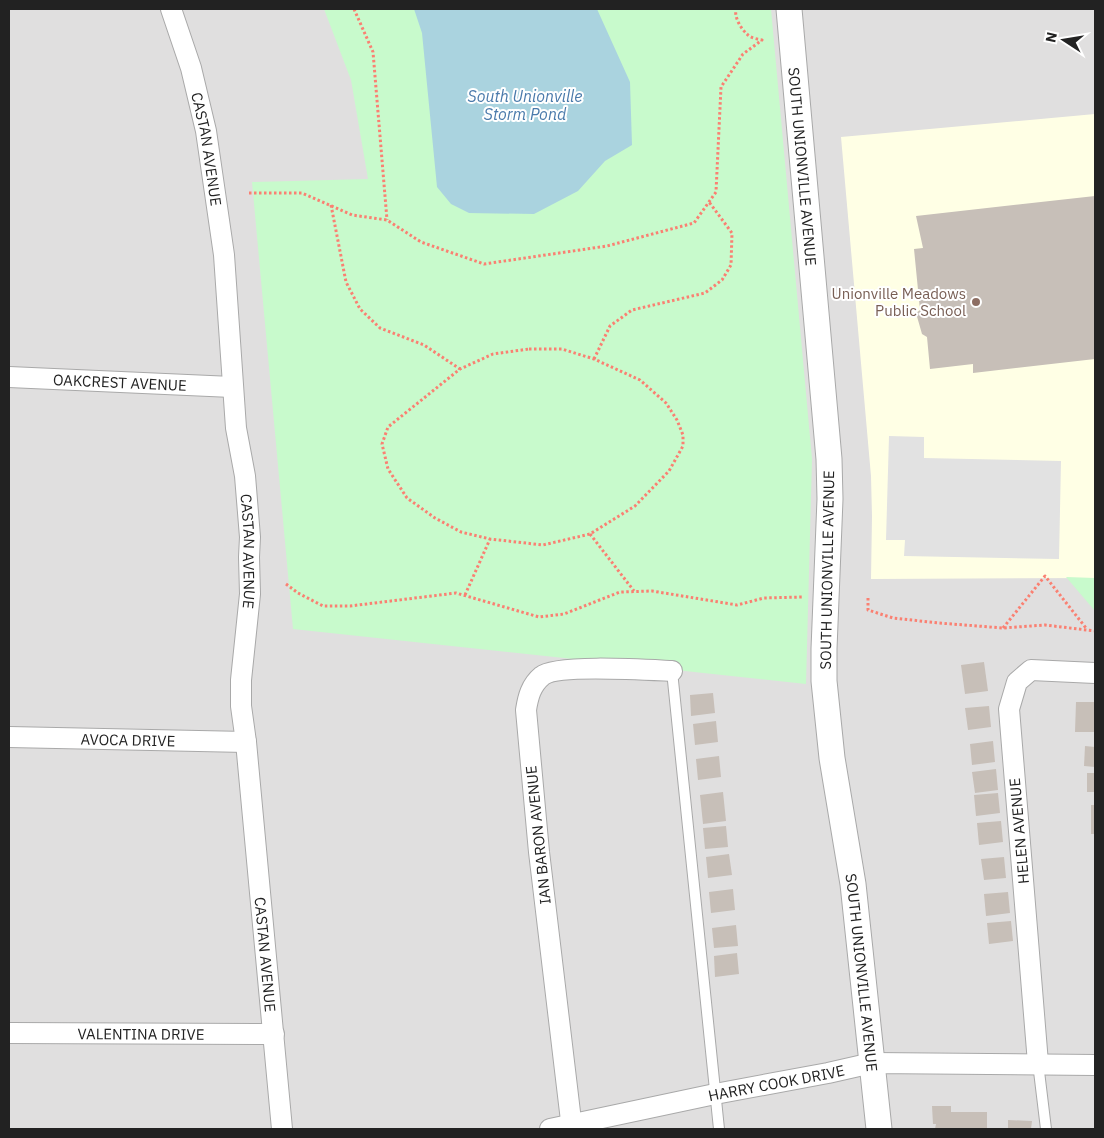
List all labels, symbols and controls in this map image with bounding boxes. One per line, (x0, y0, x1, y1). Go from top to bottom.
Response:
north arrow (1039, 15, 1089, 65)
text: N (1041, 30, 1061, 44)
street label: SOUTH UNIONVILLE AVENUE (785, 66, 821, 266)
water label: South Unionville Storm Pond (468, 86, 582, 124)
street label: CASTAN AVENUE (188, 90, 226, 207)
place label: Unionville Meadows Public School (832, 284, 966, 320)
marker: Unionville Meadows Public School (970, 296, 982, 308)
street label: OAKCREST AVENUE (53, 369, 187, 394)
street label: SOUTH UNIONVILLE AVENUE (816, 470, 838, 670)
street label: CASTAN AVENUE (237, 493, 260, 610)
street label: AVOCA DRIVE (80, 729, 176, 750)
street label: IAN BARON AVENUE (521, 765, 555, 905)
street label: HELEN AVENUE (1005, 777, 1033, 885)
street label: SOUTH UNIONVILLE AVENUE (842, 872, 882, 1072)
street label: CASTAN AVENUE (251, 896, 281, 1013)
street label: VALENTINA DRIVE (78, 1024, 204, 1043)
street label: HARRY COOK DRIVE (706, 1060, 846, 1105)

